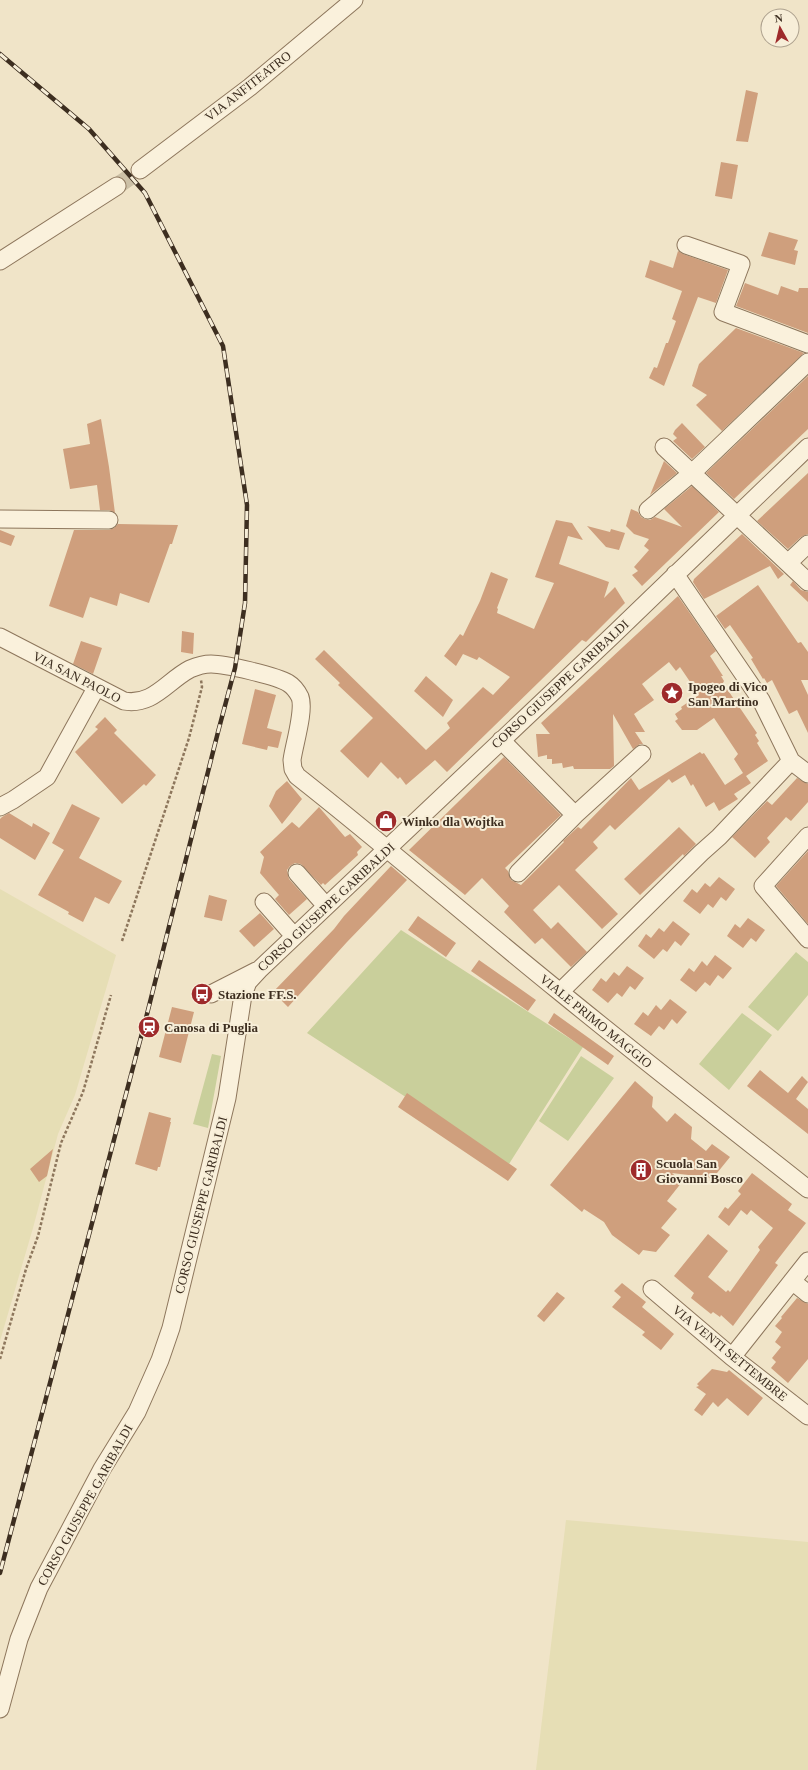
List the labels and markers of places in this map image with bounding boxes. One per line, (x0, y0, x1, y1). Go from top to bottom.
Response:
place label: Ipogeo di Vico San Martino (688, 679, 767, 709)
place icon: Ipogeo di Vico San Martino (659, 680, 685, 706)
shop icon: Winko dla Wojtka (373, 808, 399, 834)
place label: Winko dla Wojtka (402, 814, 505, 829)
bus stop icon: Stazione FF.S. (189, 981, 215, 1007)
place label: Stazione FF.S. (218, 987, 297, 1002)
station icon: Canosa di Puglia (136, 1014, 162, 1040)
place label: Canosa di Puglia (164, 1020, 258, 1035)
place label: Scuola San Giovanni Bosco (656, 1156, 743, 1186)
building icon: Scuola San Giovanni Bosco (628, 1157, 654, 1183)

